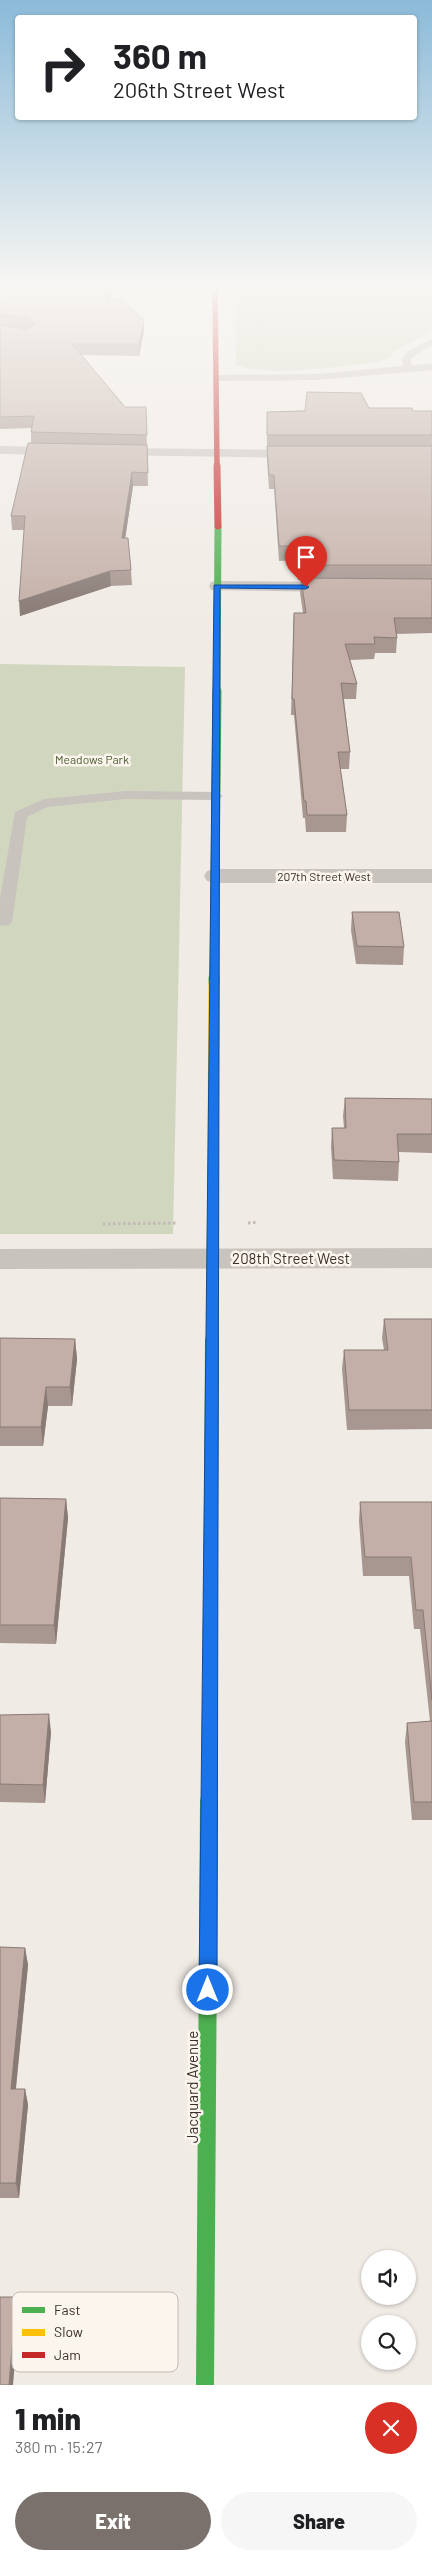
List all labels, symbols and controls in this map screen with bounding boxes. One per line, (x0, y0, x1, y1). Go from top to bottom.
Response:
text: 360 m (113, 34, 207, 76)
icon: right (30, 35, 95, 100)
text: 206th Street West (113, 76, 286, 102)
pin (285, 536, 327, 587)
icon: arrive (292, 543, 320, 571)
park label: Meadows Park (55, 752, 129, 766)
street label: 207th Street West (277, 869, 371, 883)
street label: 208th Street West (232, 1249, 350, 1267)
position arrow (181, 1963, 233, 2015)
street label: Jacquard Avenue (183, 2031, 201, 2143)
map controls (361, 2250, 416, 2370)
button: sound (361, 2250, 416, 2305)
legend (12, 2292, 178, 2372)
text: Fast (54, 2301, 80, 2318)
button: search (361, 2315, 416, 2370)
text: Slow (54, 2323, 83, 2340)
text: Jam (54, 2346, 81, 2363)
text: 1 min (15, 2400, 81, 2436)
button: close (365, 2402, 417, 2454)
text: 380 m · 15:27 (15, 2437, 102, 2456)
button: Exit (15, 2492, 211, 2550)
button: Share (221, 2492, 417, 2550)

